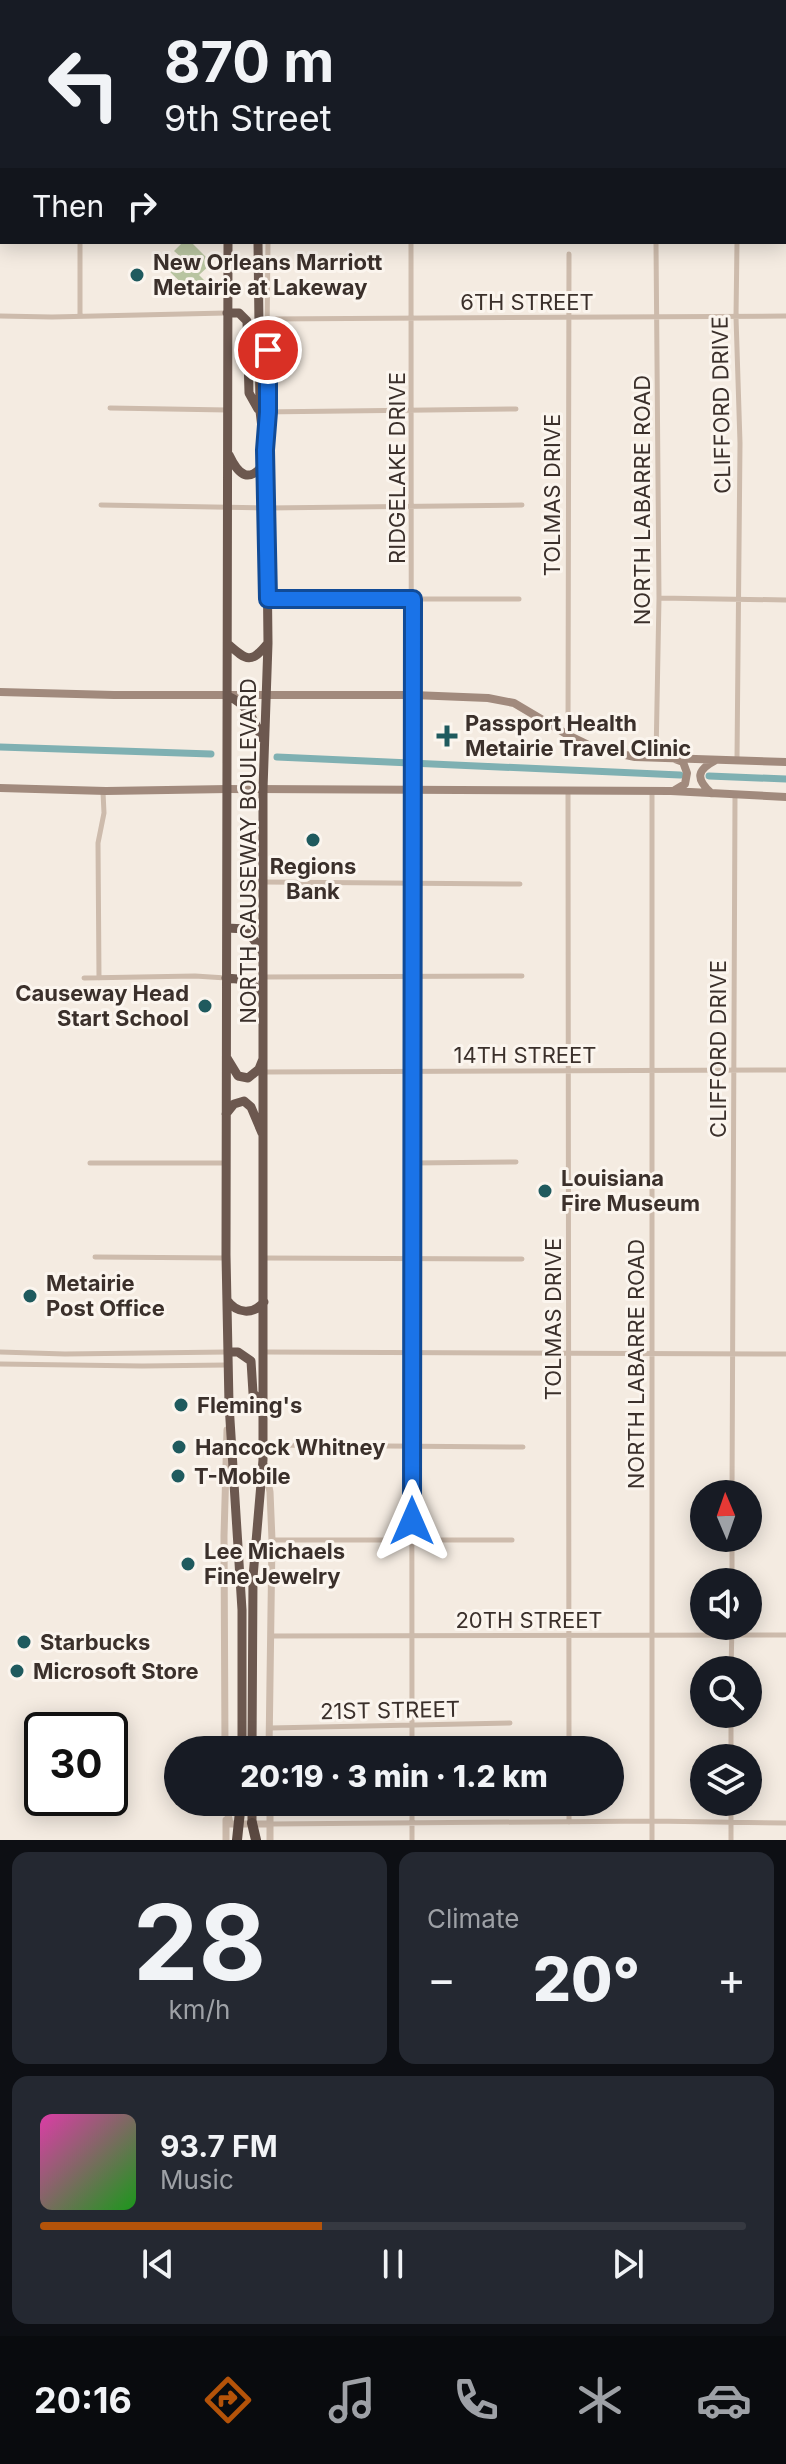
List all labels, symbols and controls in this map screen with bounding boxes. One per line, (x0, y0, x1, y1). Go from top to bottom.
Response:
text: 870 m (164, 28, 334, 96)
icon: left (32, 32, 136, 136)
text: 9th Street (164, 96, 332, 140)
icon: right (120, 184, 164, 228)
text: Then (32, 188, 104, 224)
place label: New Orleans Marriott Metairie at Lakeway (153, 249, 382, 300)
marker: New Orleans Marriott Metairie at Lakeway (128, 266, 146, 284)
street label: 6TH STREET (460, 289, 594, 315)
pin (234, 316, 302, 384)
street label: CLIFFORD DRIVE (706, 316, 736, 494)
icon: arrive (246, 328, 290, 372)
street label: RIDGELAKE DRIVE (384, 372, 410, 564)
street label: NORTH LABARRE ROAD (629, 375, 655, 625)
street label: TOLMAS DRIVE (539, 414, 565, 576)
street label: NORTH CAUSEWAY BOULEVARD (235, 678, 261, 1024)
place label: Passport Health Metairie Travel Clinic (465, 710, 691, 761)
marker: Passport Health Metairie Travel Clinic (436, 725, 458, 747)
marker: Regions Bank (304, 831, 322, 849)
place label: Regions Bank (270, 853, 356, 904)
street label: CLIFFORD DRIVE (705, 960, 731, 1138)
place label: Causeway Head Start School (15, 980, 189, 1031)
marker: Causeway Head Start School (196, 997, 214, 1015)
street label: 14TH STREET (453, 1042, 597, 1068)
place label: Louisiana Fire Museum (561, 1165, 700, 1216)
marker: Louisiana Fire Museum (536, 1182, 554, 1200)
street label: TOLMAS DRIVE (540, 1238, 566, 1400)
street label: NORTH LABARRE ROAD (623, 1239, 649, 1489)
place label: Metairie Post Office (46, 1270, 165, 1321)
marker: Metairie Post Office (21, 1287, 39, 1305)
place label: Fleming's (197, 1392, 302, 1418)
marker: Fleming's (172, 1396, 190, 1414)
place label: Hancock Whitney (195, 1434, 385, 1460)
marker: Hancock Whitney (170, 1438, 188, 1456)
place label: T-Mobile (194, 1463, 291, 1489)
marker: T-Mobile (169, 1467, 187, 1485)
position arrow (370, 1479, 454, 1563)
north arrow (690, 1480, 762, 1552)
map controls (690, 1480, 762, 1816)
place label: Lee Michaels Fine Jewelry (204, 1538, 345, 1589)
marker: Lee Michaels Fine Jewelry (179, 1555, 197, 1573)
button: sound (690, 1568, 762, 1640)
street label: 20TH STREET (455, 1607, 603, 1633)
place label: Starbucks (40, 1629, 150, 1655)
marker: Starbucks (15, 1633, 33, 1651)
button: search (690, 1656, 762, 1728)
place label: Microsoft Store (33, 1658, 199, 1684)
marker: Microsoft Store (8, 1662, 26, 1680)
street label: 21ST STREET (320, 1696, 460, 1724)
speed limit sign: 30 (24, 1712, 128, 1816)
button: layers (690, 1744, 762, 1816)
text: 20:19 · 3 min · 1.2 km (240, 1758, 548, 1794)
text: 28 (133, 1879, 266, 2005)
text: Climate (427, 1903, 519, 1934)
text: 20° (533, 1943, 640, 2015)
text: − (427, 1952, 456, 2006)
text: + (717, 1952, 746, 2006)
text: km/h (169, 1994, 230, 2025)
text: 93.7 FM (160, 2128, 278, 2164)
text: Music (160, 2164, 234, 2195)
icon: previous (136, 2242, 180, 2286)
icon: pause (371, 2242, 415, 2286)
icon: next (606, 2242, 650, 2286)
icon: directions (200, 2372, 256, 2428)
icon: music (324, 2372, 380, 2428)
icon: phone (448, 2372, 504, 2428)
icon: climate (572, 2372, 628, 2428)
icon: car (696, 2372, 752, 2428)
text: 20:16 (34, 2378, 132, 2422)

